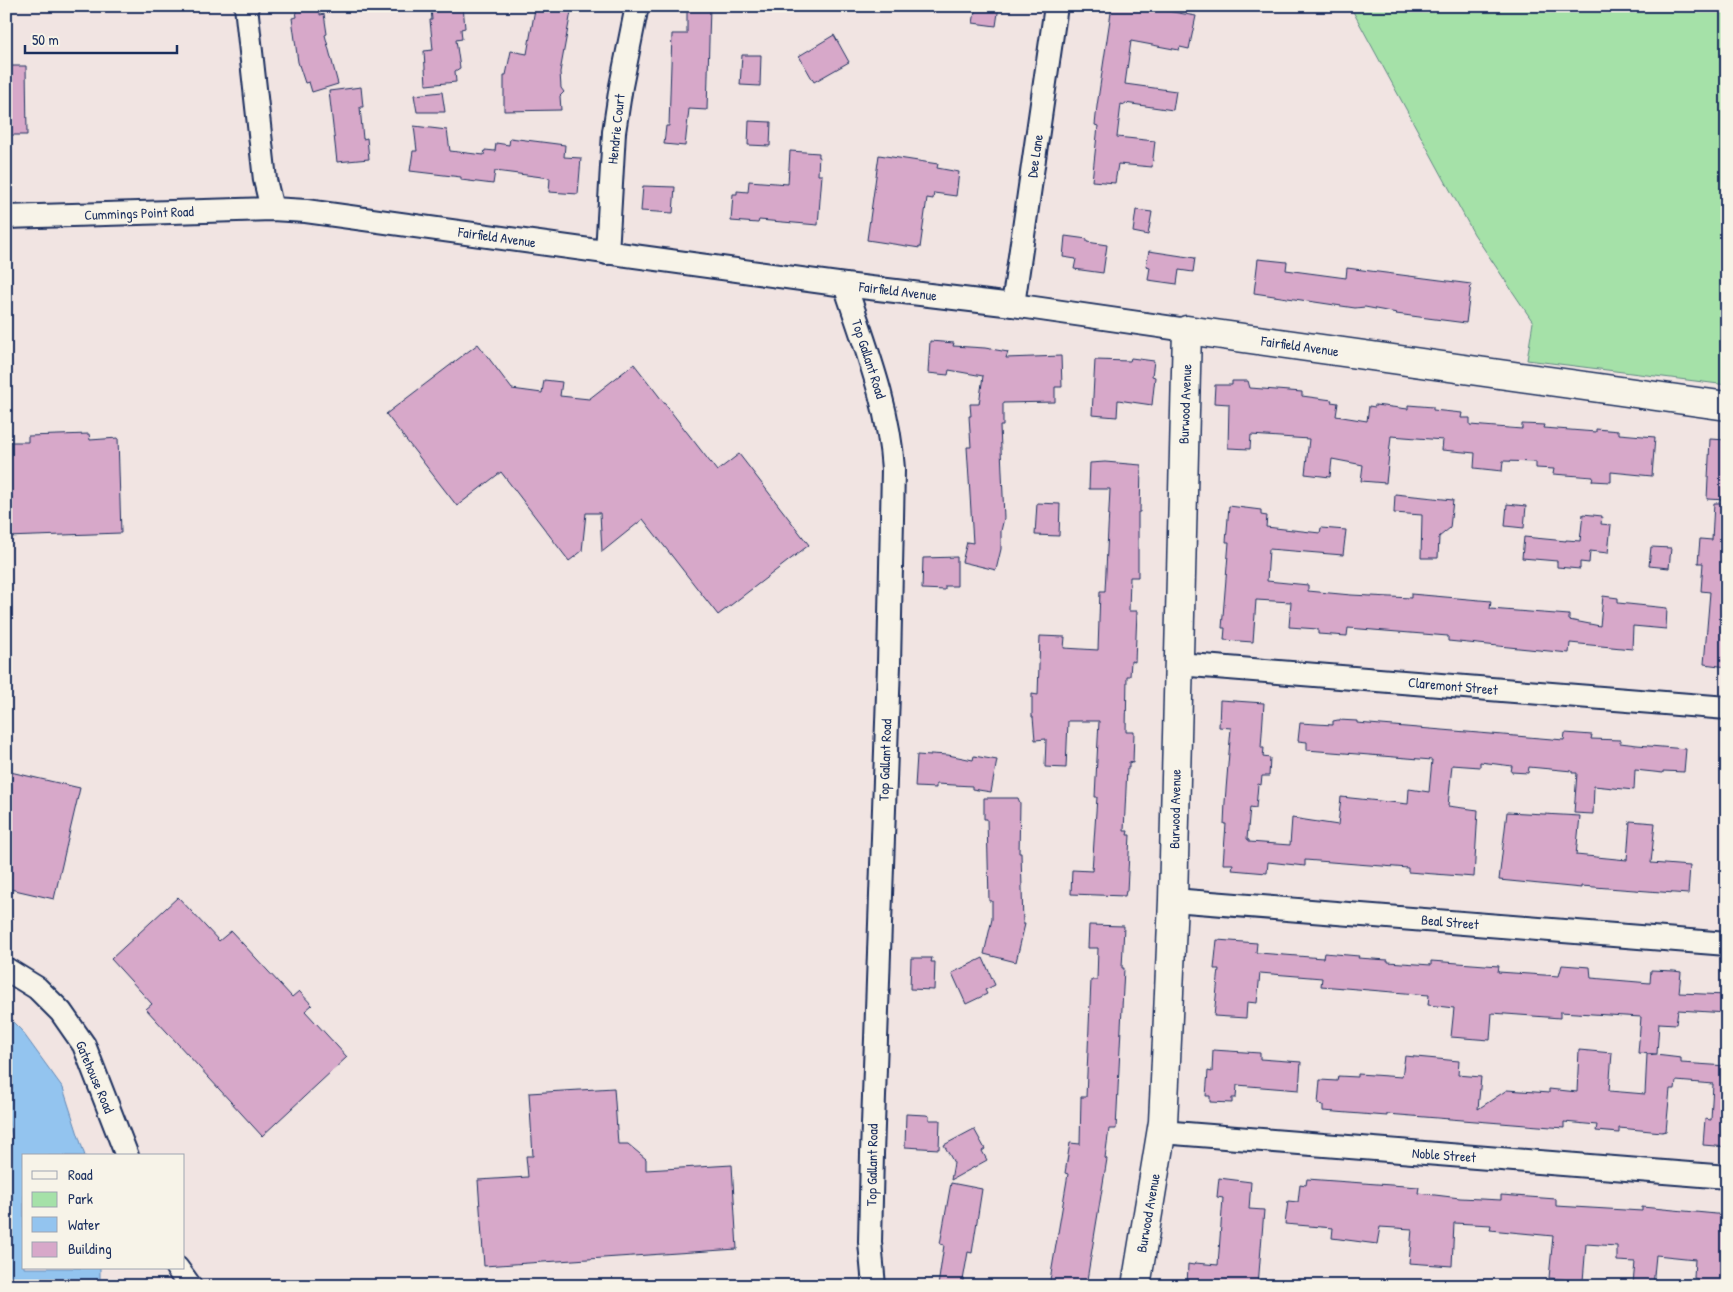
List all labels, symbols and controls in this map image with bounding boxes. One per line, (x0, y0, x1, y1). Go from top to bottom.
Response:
scale bar (25, 22, 178, 54)
text: 50 m (32, 29, 59, 50)
street label: Hendrie Court (602, 93, 629, 165)
street label: Dee Lane (1022, 133, 1047, 179)
street label: Cummings Point Road (84, 201, 195, 225)
street label: Fairfield Avenue (456, 222, 538, 251)
street label: Fairfield Avenue (857, 276, 939, 305)
street label: Top Gallant Road (847, 317, 891, 402)
street label: Fairfield Avenue (1259, 331, 1341, 360)
street label: Burwood Avenue (1174, 363, 1195, 444)
street label: Claremont Street (1407, 672, 1499, 699)
street label: Top Gallant Road (874, 718, 896, 802)
street label: Burwood Avenue (1164, 768, 1185, 849)
street label: Beal Street (1420, 910, 1480, 933)
street label: Gatehouse Road (72, 1038, 119, 1116)
street label: Top Gallant Road (861, 1123, 883, 1206)
street label: Noble Street (1411, 1143, 1477, 1166)
legend (22, 1154, 185, 1270)
text: Road (68, 1164, 93, 1185)
street label: Burwood Avenue (1131, 1171, 1164, 1254)
text: Park (68, 1188, 93, 1209)
text: Water (68, 1214, 100, 1235)
text: Building (68, 1238, 112, 1259)

